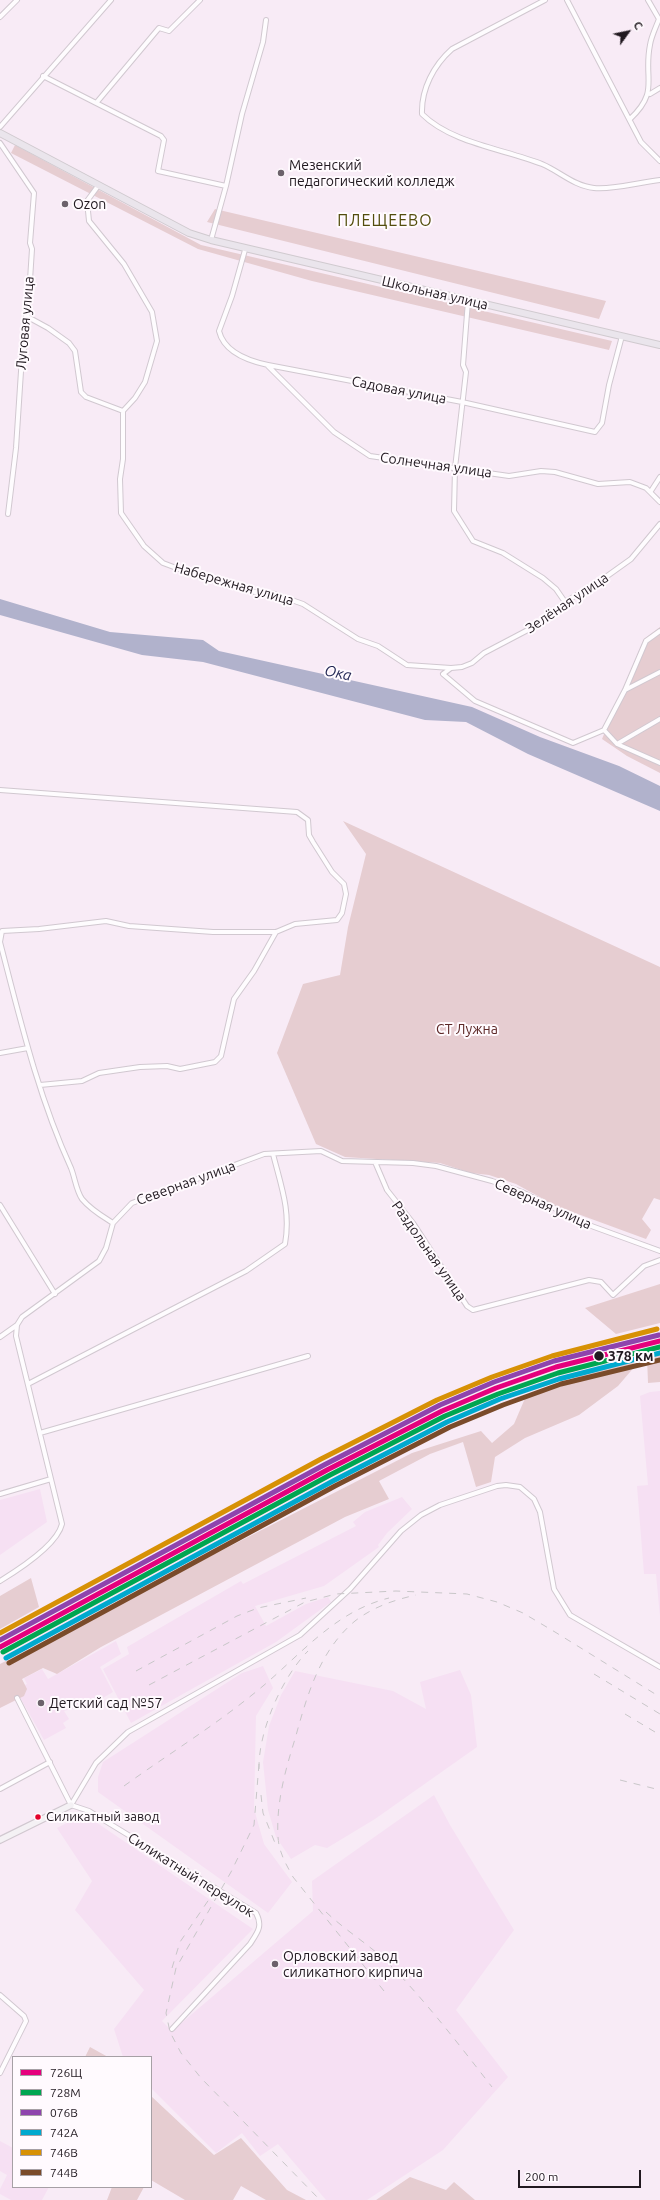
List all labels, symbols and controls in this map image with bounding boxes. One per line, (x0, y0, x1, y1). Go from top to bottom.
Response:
north arrow (608, 12, 648, 52)
text: С (631, 19, 645, 32)
place label: Мезенский педагогический колледж (289, 157, 455, 190)
marker: Мезенский педагогический колледж (276, 168, 286, 178)
place label: Ozon (73, 196, 106, 212)
marker: Ozon (60, 199, 70, 209)
district label: ПЛЕЩЕЕВО (337, 211, 433, 231)
street label: Школьная улица (380, 273, 490, 313)
street label: Луговая улица (13, 275, 37, 371)
street label: Садовая улица (350, 373, 448, 407)
street label: Солнечная улица (379, 449, 493, 481)
street label: Набережная улица (172, 559, 296, 609)
street label: Зелёная улица (523, 569, 611, 637)
water label: Ока (323, 661, 353, 685)
park label: СТ Лужна (436, 1021, 498, 1037)
street label: Северная улица (134, 1157, 238, 1209)
street label: Северная улица (492, 1175, 594, 1233)
street label: Раздольная улица (388, 1198, 470, 1304)
place label: 378 км (608, 1348, 653, 1364)
marker: 378 км (592, 1349, 606, 1363)
place label: Детский сад №57 (49, 1695, 163, 1711)
marker: Детский сад №57 (36, 1698, 46, 1708)
place label: Силикатный завод (46, 1809, 159, 1825)
marker: Силикатный завод (33, 1812, 43, 1822)
street label: Силикатный переулок (125, 1829, 257, 1921)
place label: Орловский завод силикатного кирпича (283, 1948, 423, 1980)
marker: Орловский завод силикатного кирпича (270, 1959, 280, 1969)
legend (12, 2056, 152, 2188)
text: 726Щ (50, 2066, 82, 2079)
text: 728М (50, 2086, 81, 2099)
text: 076В (50, 2106, 78, 2119)
text: 742А (50, 2126, 78, 2139)
text: 746В (50, 2146, 78, 2159)
scale bar (520, 2162, 643, 2188)
text: 744В (50, 2166, 78, 2179)
text: 200 m (525, 2170, 558, 2183)

